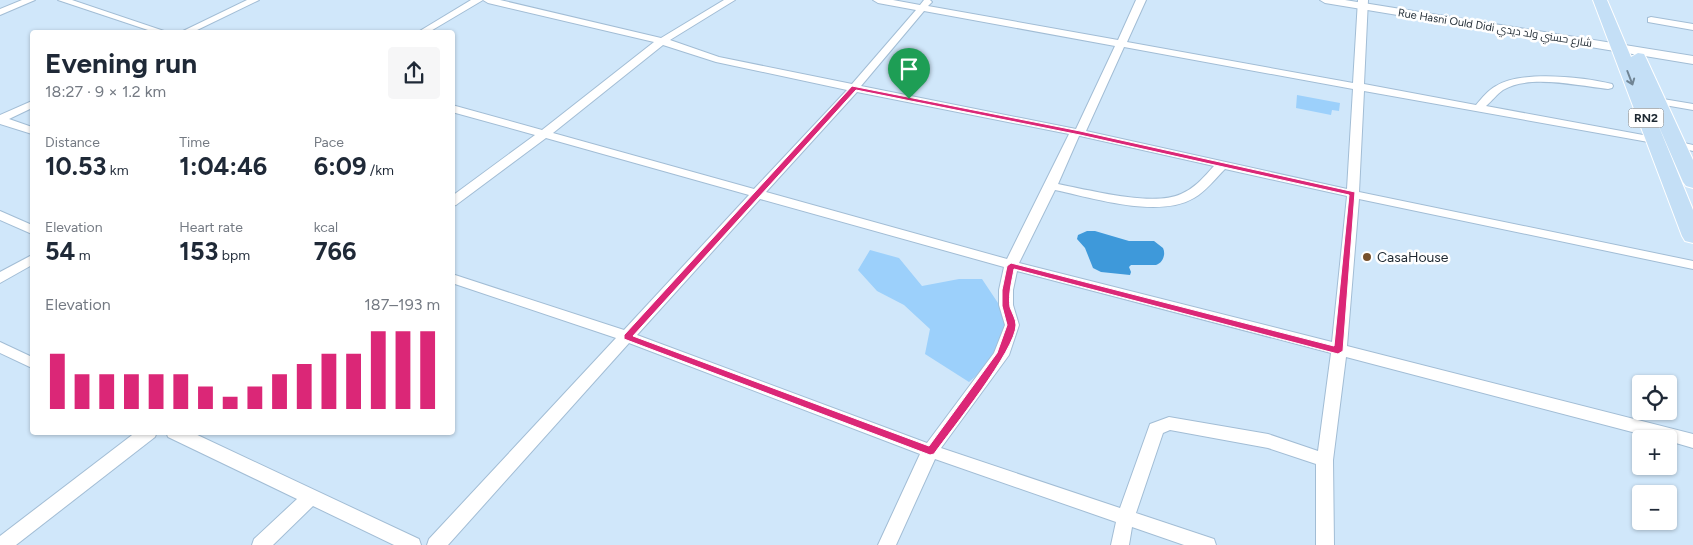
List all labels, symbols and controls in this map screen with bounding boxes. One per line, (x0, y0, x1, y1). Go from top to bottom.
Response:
street label: Rue Hasni Ould Didi شارع حسني ولد ديدي (1397, 6, 1593, 52)
text: Evening run (45, 46, 197, 80)
button: share (388, 47, 440, 99)
pin (888, 48, 930, 99)
icon: arrive (895, 55, 923, 83)
one-way arrow (1626, 70, 1635, 85)
text: 18:27 · 9 × 1.2 km (45, 82, 166, 101)
road number: RN2 (1628, 109, 1664, 128)
text: Distance (45, 134, 100, 151)
text: Time (179, 134, 210, 151)
text: Pace (314, 134, 344, 151)
text: 10.53 (45, 151, 106, 181)
text: 1:04:46 (179, 151, 267, 181)
text: 6:09 (314, 151, 366, 181)
text: km (106, 162, 129, 179)
text: /km (366, 162, 394, 179)
text: Elevation (45, 219, 103, 236)
text: Heart rate (179, 219, 243, 236)
text: kcal (314, 219, 338, 236)
text: 54 (45, 236, 75, 266)
text: 153 (179, 236, 218, 266)
text: 766 (314, 236, 357, 266)
text: m (75, 247, 91, 264)
text: bpm (218, 247, 250, 264)
place label: CasaHouse (1377, 249, 1449, 266)
marker: CasaHouse (1361, 251, 1373, 263)
text: Elevation (45, 295, 111, 314)
text: 187–193 m (364, 295, 440, 314)
map controls (1632, 375, 1677, 530)
button: locate (1632, 375, 1677, 420)
button: + (1632, 430, 1677, 475)
button: − (1632, 485, 1677, 530)

